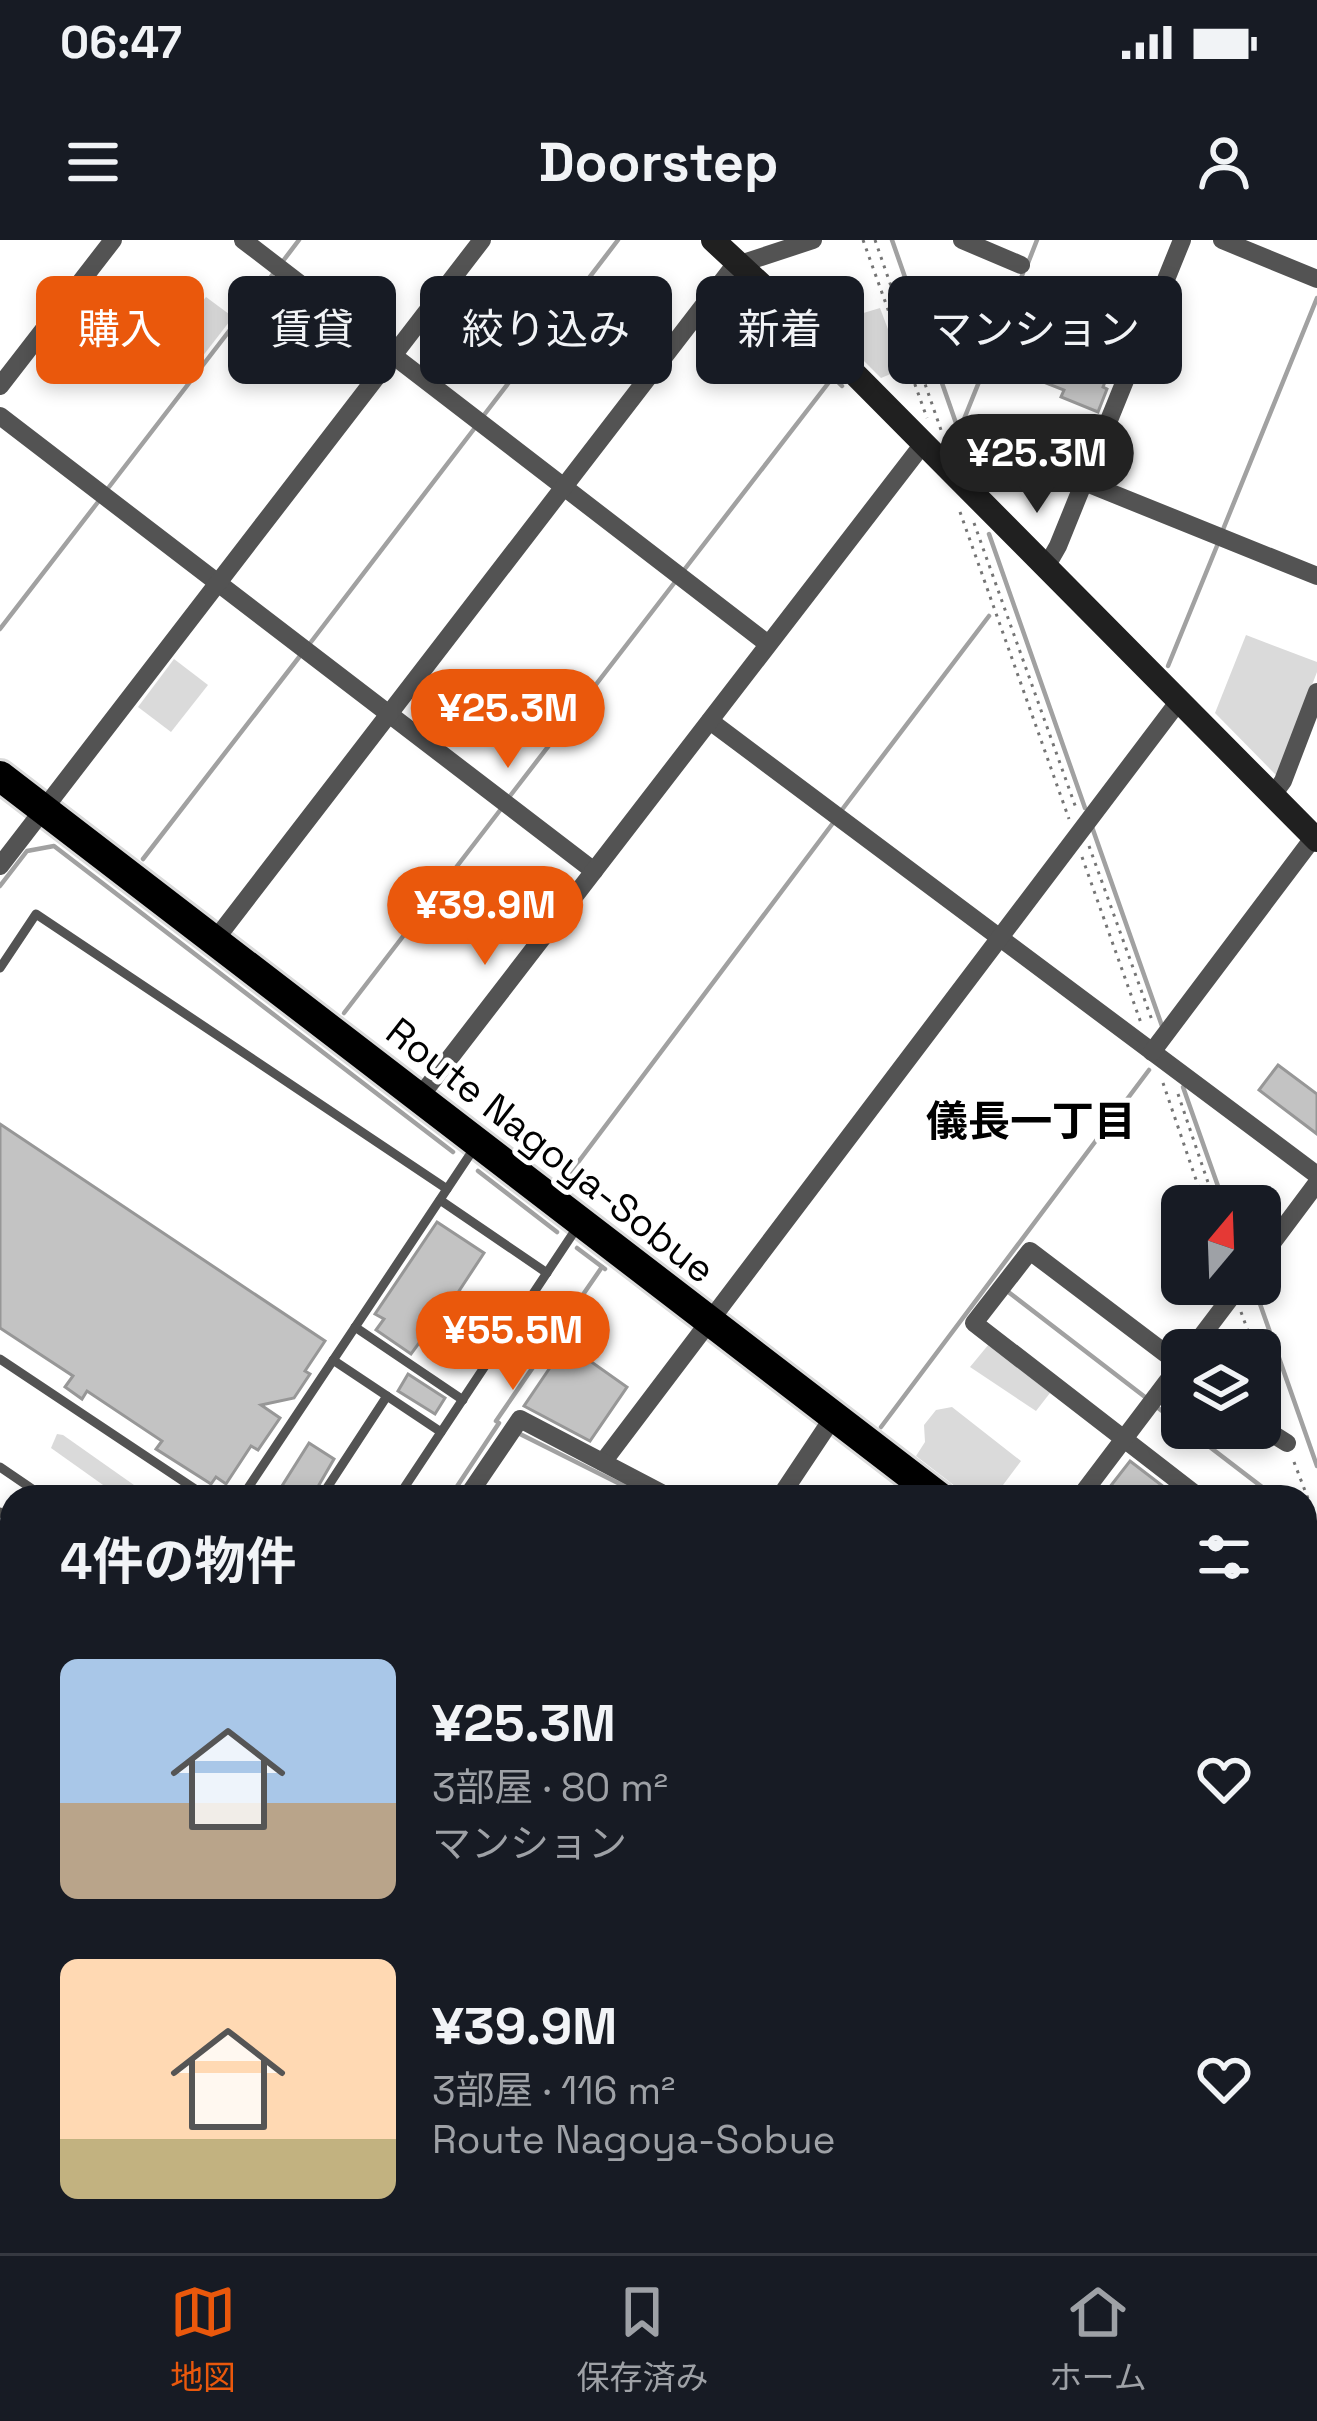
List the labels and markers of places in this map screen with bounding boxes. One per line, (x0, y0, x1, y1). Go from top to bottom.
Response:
pin: ¥25.3M (939, 414, 1135, 516)
pin: ¥25.3M (410, 669, 606, 771)
pin: ¥39.9M (387, 866, 583, 968)
pin: ¥55.5M (415, 1291, 611, 1393)

